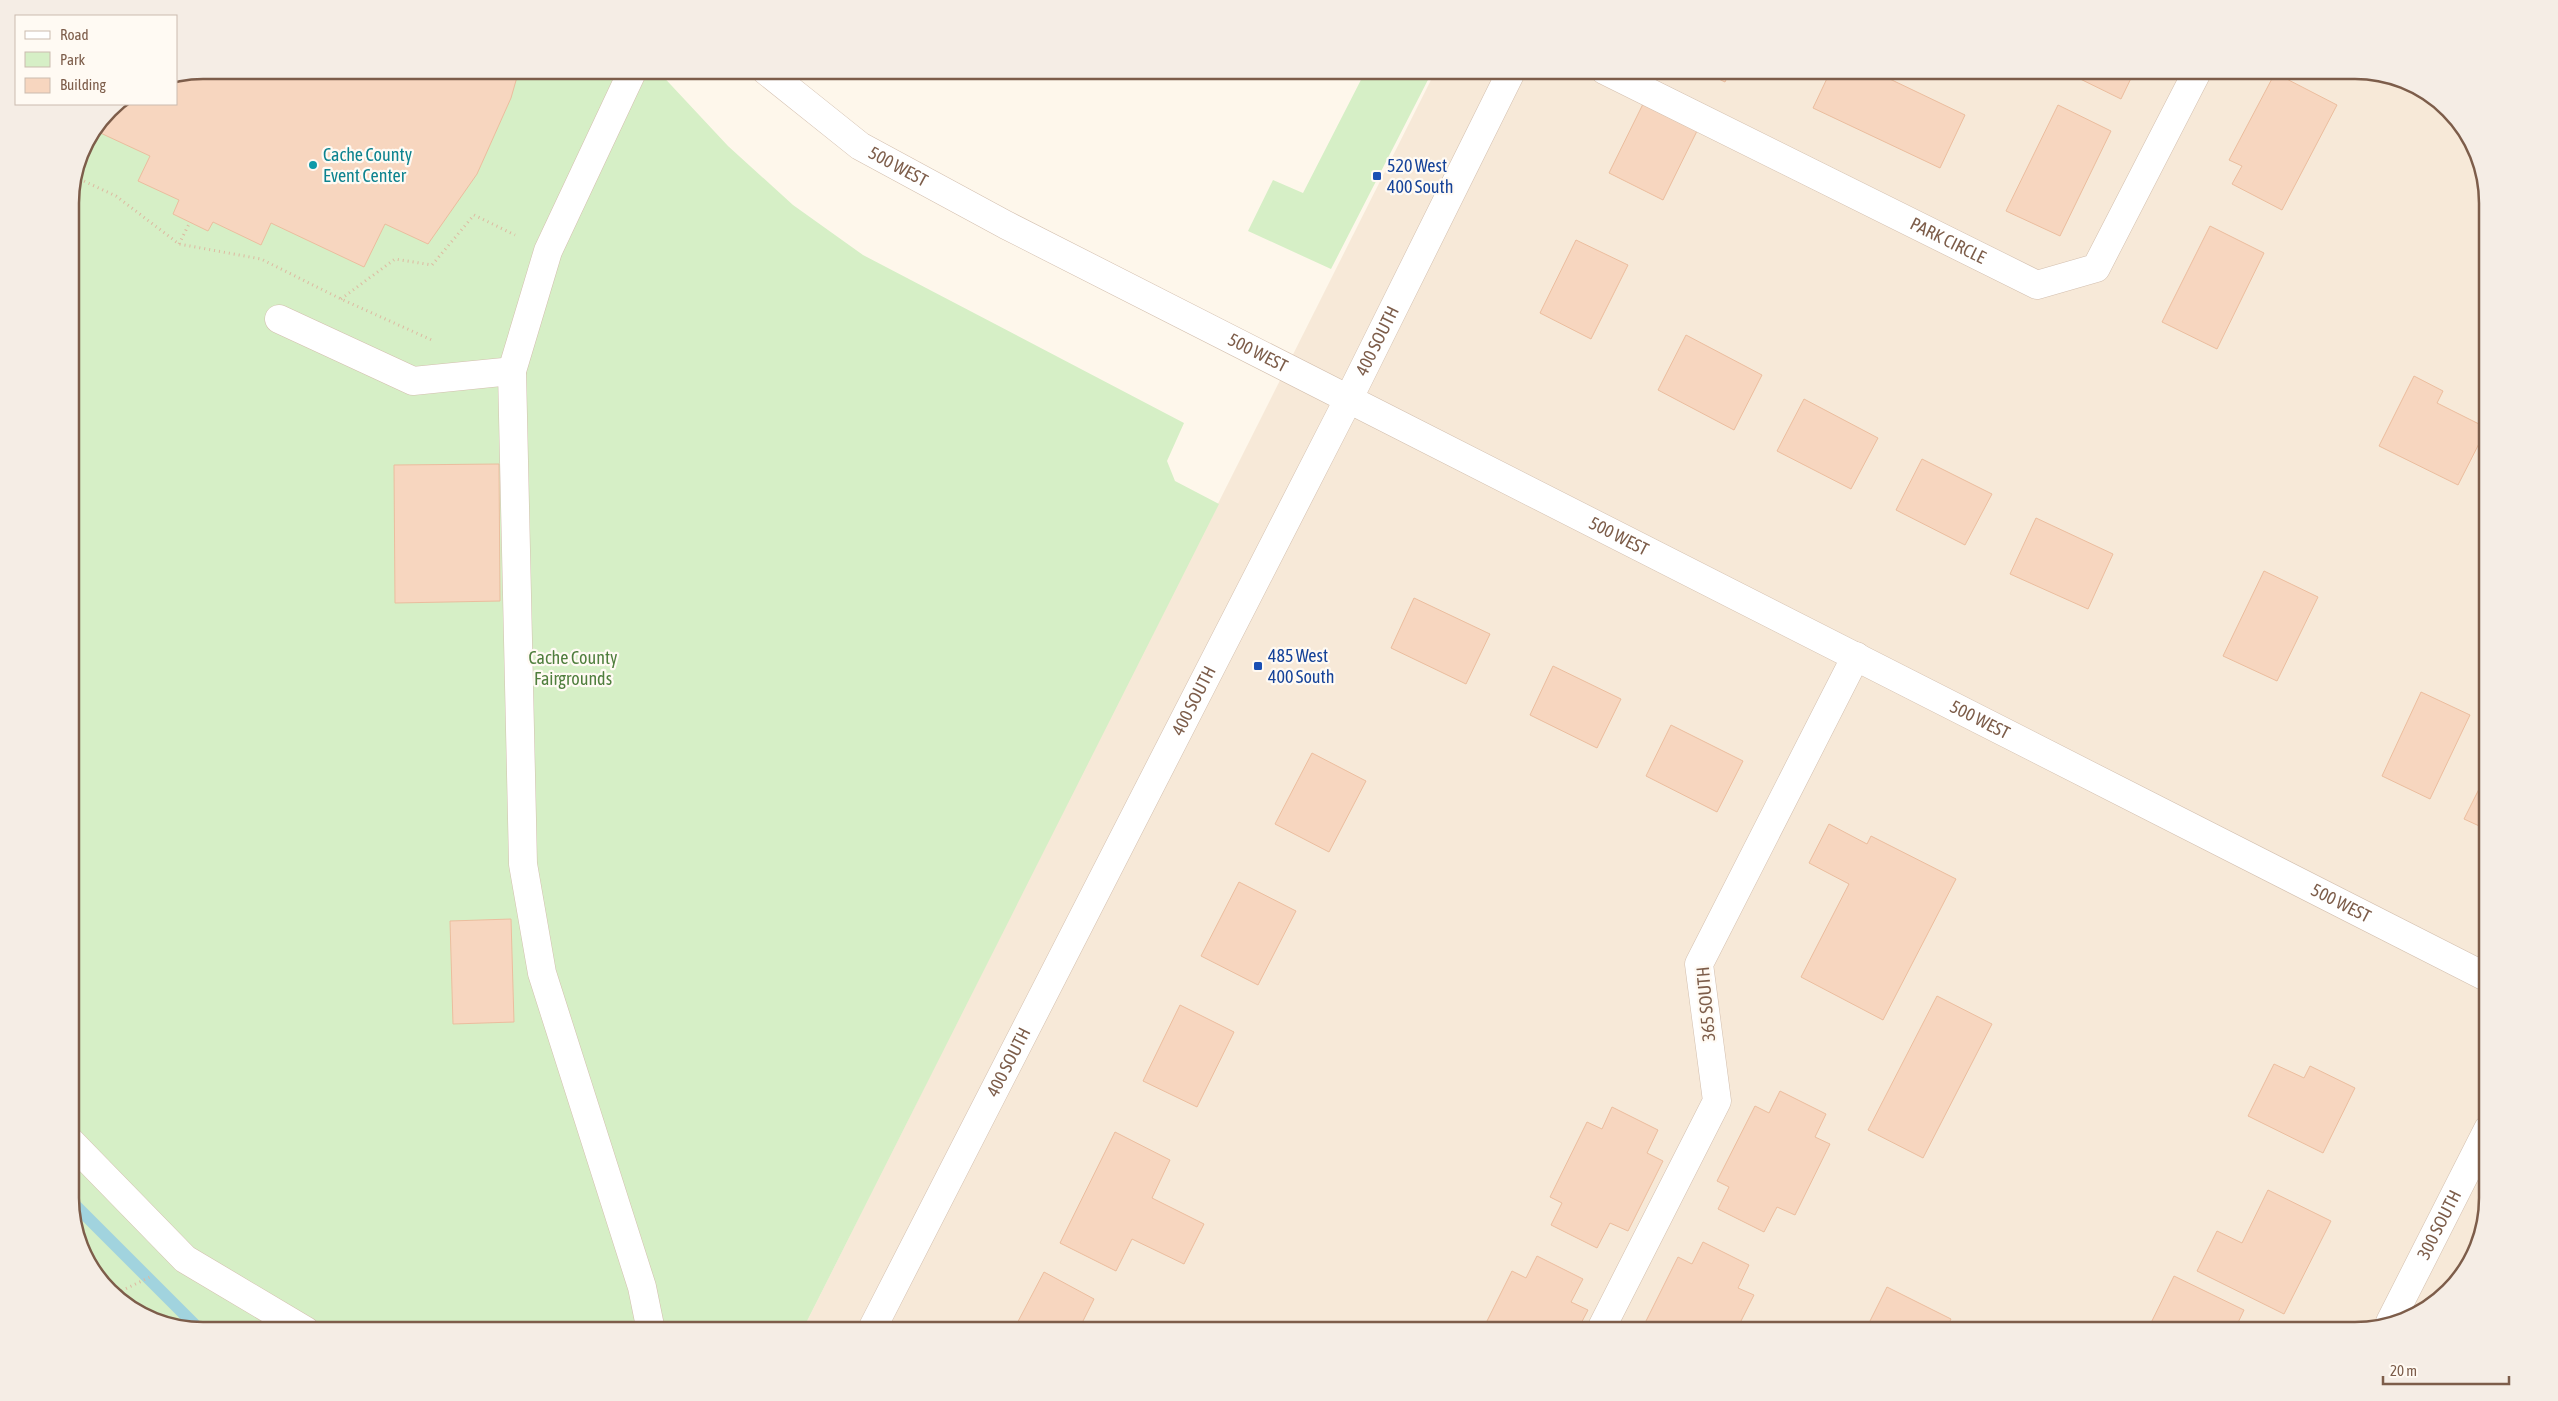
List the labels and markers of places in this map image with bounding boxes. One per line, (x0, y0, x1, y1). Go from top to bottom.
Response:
place label: Cache County Event Center (323, 144, 412, 186)
place label: 520 West 400 South (1387, 155, 1453, 197)
marker: Cache County Event Center (307, 159, 319, 171)
marker: 520 West 400 South (1371, 170, 1383, 182)
place label: 485 West 400 South (1268, 645, 1334, 687)
marker: 485 West 400 South (1252, 660, 1264, 672)

